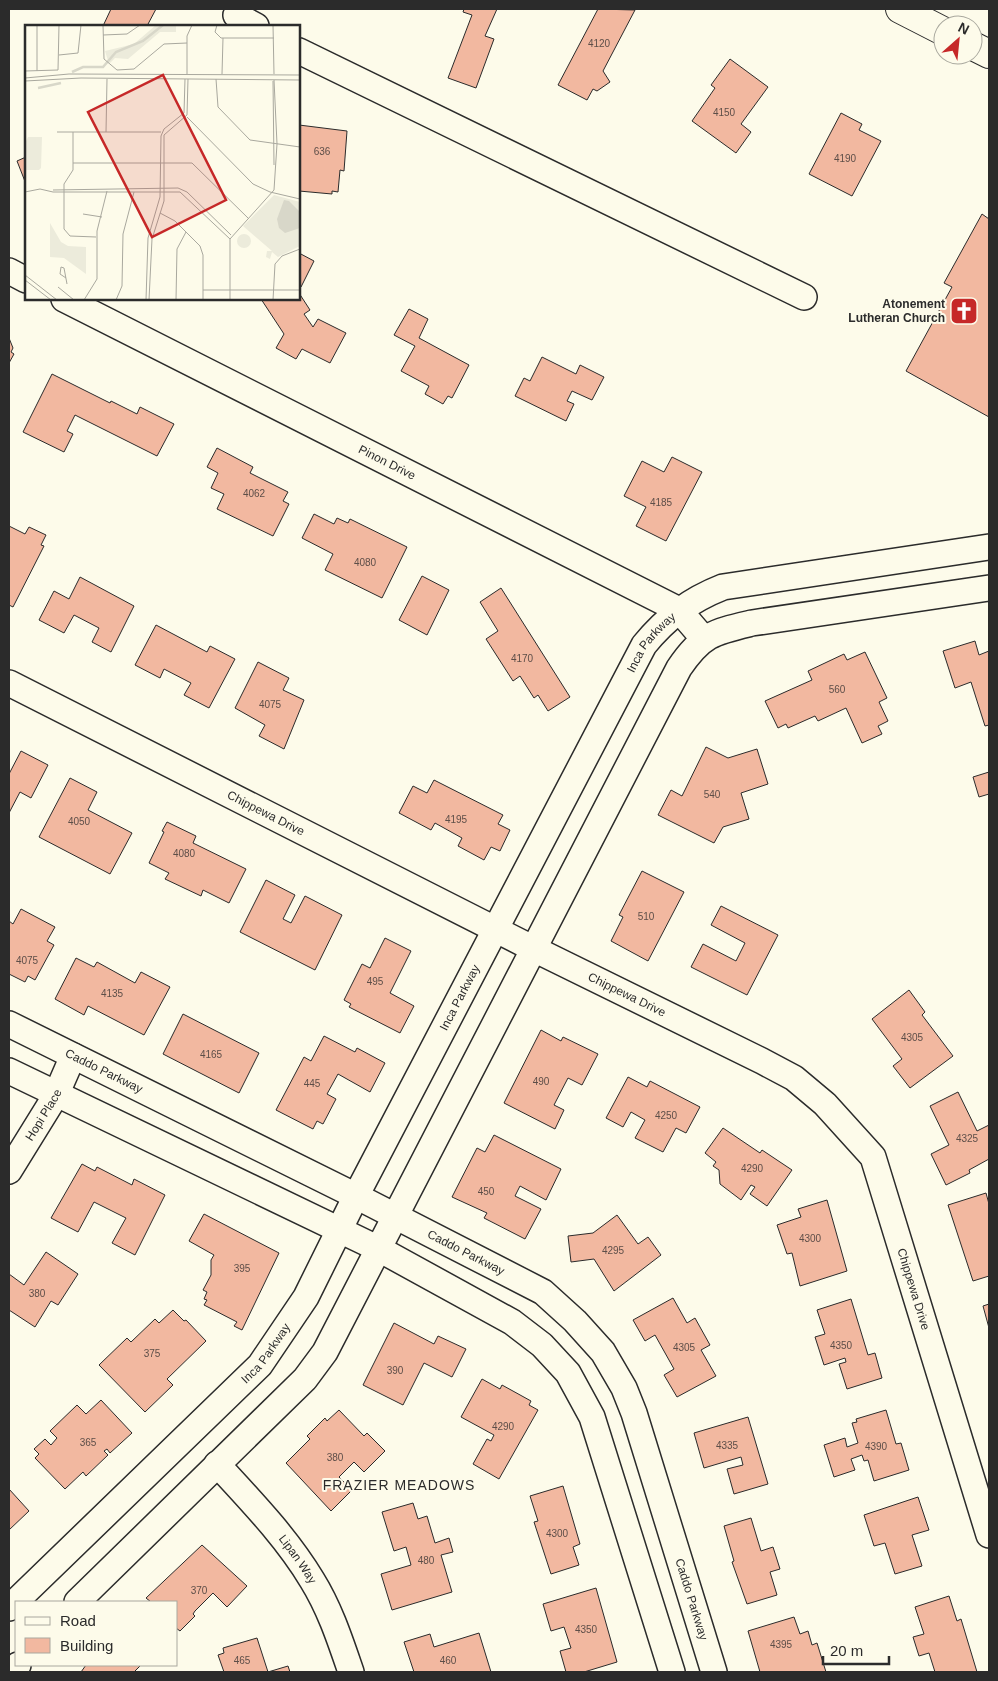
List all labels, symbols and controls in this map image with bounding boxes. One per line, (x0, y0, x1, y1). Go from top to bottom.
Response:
north arrow (933, 15, 983, 65)
text: N (956, 19, 972, 38)
inset map (25, 25, 300, 300)
house number: 4120 (588, 38, 611, 49)
house number: 4150 (713, 107, 736, 118)
house number: 636 (314, 146, 331, 157)
house number: 4190 (834, 153, 857, 164)
church icon: Atonement Lutheran Church (949, 296, 979, 326)
place label: Atonement Lutheran Church (848, 297, 945, 325)
street label: Pinon Drive (356, 442, 418, 483)
house number: 4062 (243, 488, 266, 499)
house number: 4185 (650, 497, 673, 508)
house number: 4080 (354, 557, 377, 568)
street label: Inca Parkway (624, 610, 678, 675)
house number: 4170 (511, 653, 534, 664)
house number: 560 (829, 684, 846, 695)
house number: 4075 (259, 699, 282, 710)
street label: Chippewa Drive (225, 788, 307, 839)
house number: 540 (704, 789, 721, 800)
house number: 4195 (445, 814, 468, 825)
house number: 4050 (68, 816, 91, 827)
house number: 4080 (173, 848, 196, 859)
house number: 510 (638, 911, 655, 922)
house number: 4075 (16, 955, 39, 966)
street label: Inca Parkway (437, 962, 483, 1033)
street label: Chippewa Drive (586, 970, 668, 1020)
house number: 495 (367, 976, 384, 987)
house number: 4135 (101, 988, 124, 999)
house number: 4305 (901, 1032, 924, 1043)
street label: Caddo Parkway (63, 1046, 145, 1096)
house number: 4165 (200, 1049, 223, 1060)
house number: 490 (533, 1076, 550, 1087)
house number: 445 (304, 1078, 321, 1089)
street label: Hopi Place (22, 1087, 65, 1143)
house number: 4250 (655, 1110, 678, 1121)
house number: 4325 (956, 1133, 979, 1144)
house number: 4290 (741, 1163, 764, 1174)
house number: 450 (478, 1186, 495, 1197)
street label: Caddo Parkway (425, 1227, 507, 1278)
house number: 4300 (799, 1233, 822, 1244)
house number: 4295 (602, 1245, 625, 1256)
street label: Chippewa Drive (894, 1247, 933, 1332)
house number: 395 (234, 1263, 251, 1274)
house number: 380 (29, 1288, 46, 1299)
street label: Inca Parkway (238, 1321, 293, 1386)
house number: 4350 (830, 1340, 853, 1351)
house number: 4305 (673, 1342, 696, 1353)
house number: 375 (144, 1348, 161, 1359)
house number: 390 (387, 1365, 404, 1376)
house number: 4290 (492, 1421, 515, 1432)
house number: 365 (80, 1437, 97, 1448)
house number: 4335 (716, 1440, 739, 1451)
house number: 4390 (865, 1441, 888, 1452)
house number: 380 (327, 1452, 344, 1463)
district label: FRAZIER MEADOWS (323, 1477, 475, 1493)
house number: 4300 (546, 1528, 569, 1539)
street label: Lipan Way (276, 1532, 320, 1586)
house number: 480 (418, 1555, 435, 1566)
street label: Caddo Parkway (672, 1557, 711, 1642)
house number: 370 (191, 1585, 208, 1596)
legend (15, 1601, 178, 1666)
text: Road (60, 1612, 96, 1629)
house number: 4350 (575, 1624, 598, 1635)
scale bar (823, 1634, 889, 1666)
text: Building (60, 1637, 113, 1654)
house number: 4395 (770, 1639, 793, 1650)
text: 20 m (830, 1642, 863, 1659)
house number: 465 (234, 1655, 251, 1666)
house number: 460 (440, 1655, 457, 1666)

